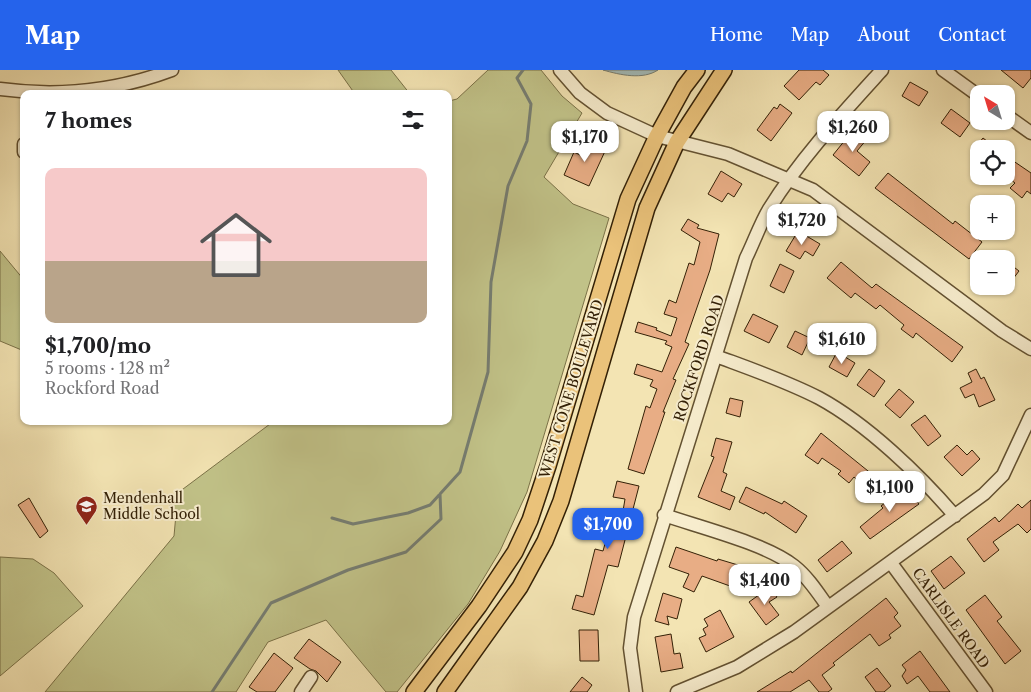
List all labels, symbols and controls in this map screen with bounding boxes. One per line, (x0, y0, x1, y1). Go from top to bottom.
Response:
text: Map (25, 21, 80, 50)
text: Home (710, 24, 763, 46)
text: Map (791, 24, 829, 46)
text: About (857, 24, 910, 46)
text: Contact (938, 24, 1006, 46)
north arrow (970, 85, 1015, 130)
map controls (970, 85, 1015, 295)
icon: filters (399, 106, 427, 134)
text: 7 homes (45, 108, 132, 133)
pin: $1,260 (812, 111, 894, 153)
text: $1,260 (828, 117, 878, 137)
pin: $1,170 (544, 121, 626, 163)
text: $1,170 (562, 127, 608, 147)
button: locate (970, 140, 1015, 185)
button: + (970, 195, 1015, 240)
icon: home (191, 200, 281, 290)
pin: $1,720 (761, 204, 843, 246)
text: $1,720 (778, 210, 826, 230)
button: − (970, 250, 1015, 295)
street label: ROCKFORD ROAD (670, 292, 728, 424)
street label: WEST CONE BOULEVARD (535, 297, 607, 482)
pin: $1,610 (801, 322, 883, 365)
text: $1,610 (818, 329, 866, 349)
text: $1,700/mo (45, 333, 151, 358)
text: 5 rooms · 128 m² (45, 358, 170, 378)
text: Rockford Road (45, 378, 159, 398)
pin: $1,100 (849, 470, 931, 513)
text: $1,100 (866, 477, 914, 497)
place label: Mendenhall Middle School (103, 489, 200, 523)
school or university icon: Mendenhall Middle School (75, 494, 99, 525)
pin: $1,700 (567, 508, 649, 550)
text: $1,700 (583, 514, 633, 534)
pin: $1,400 (724, 564, 806, 606)
street label: CARLISLE ROAD (909, 564, 993, 672)
text: $1,400 (740, 570, 790, 590)

